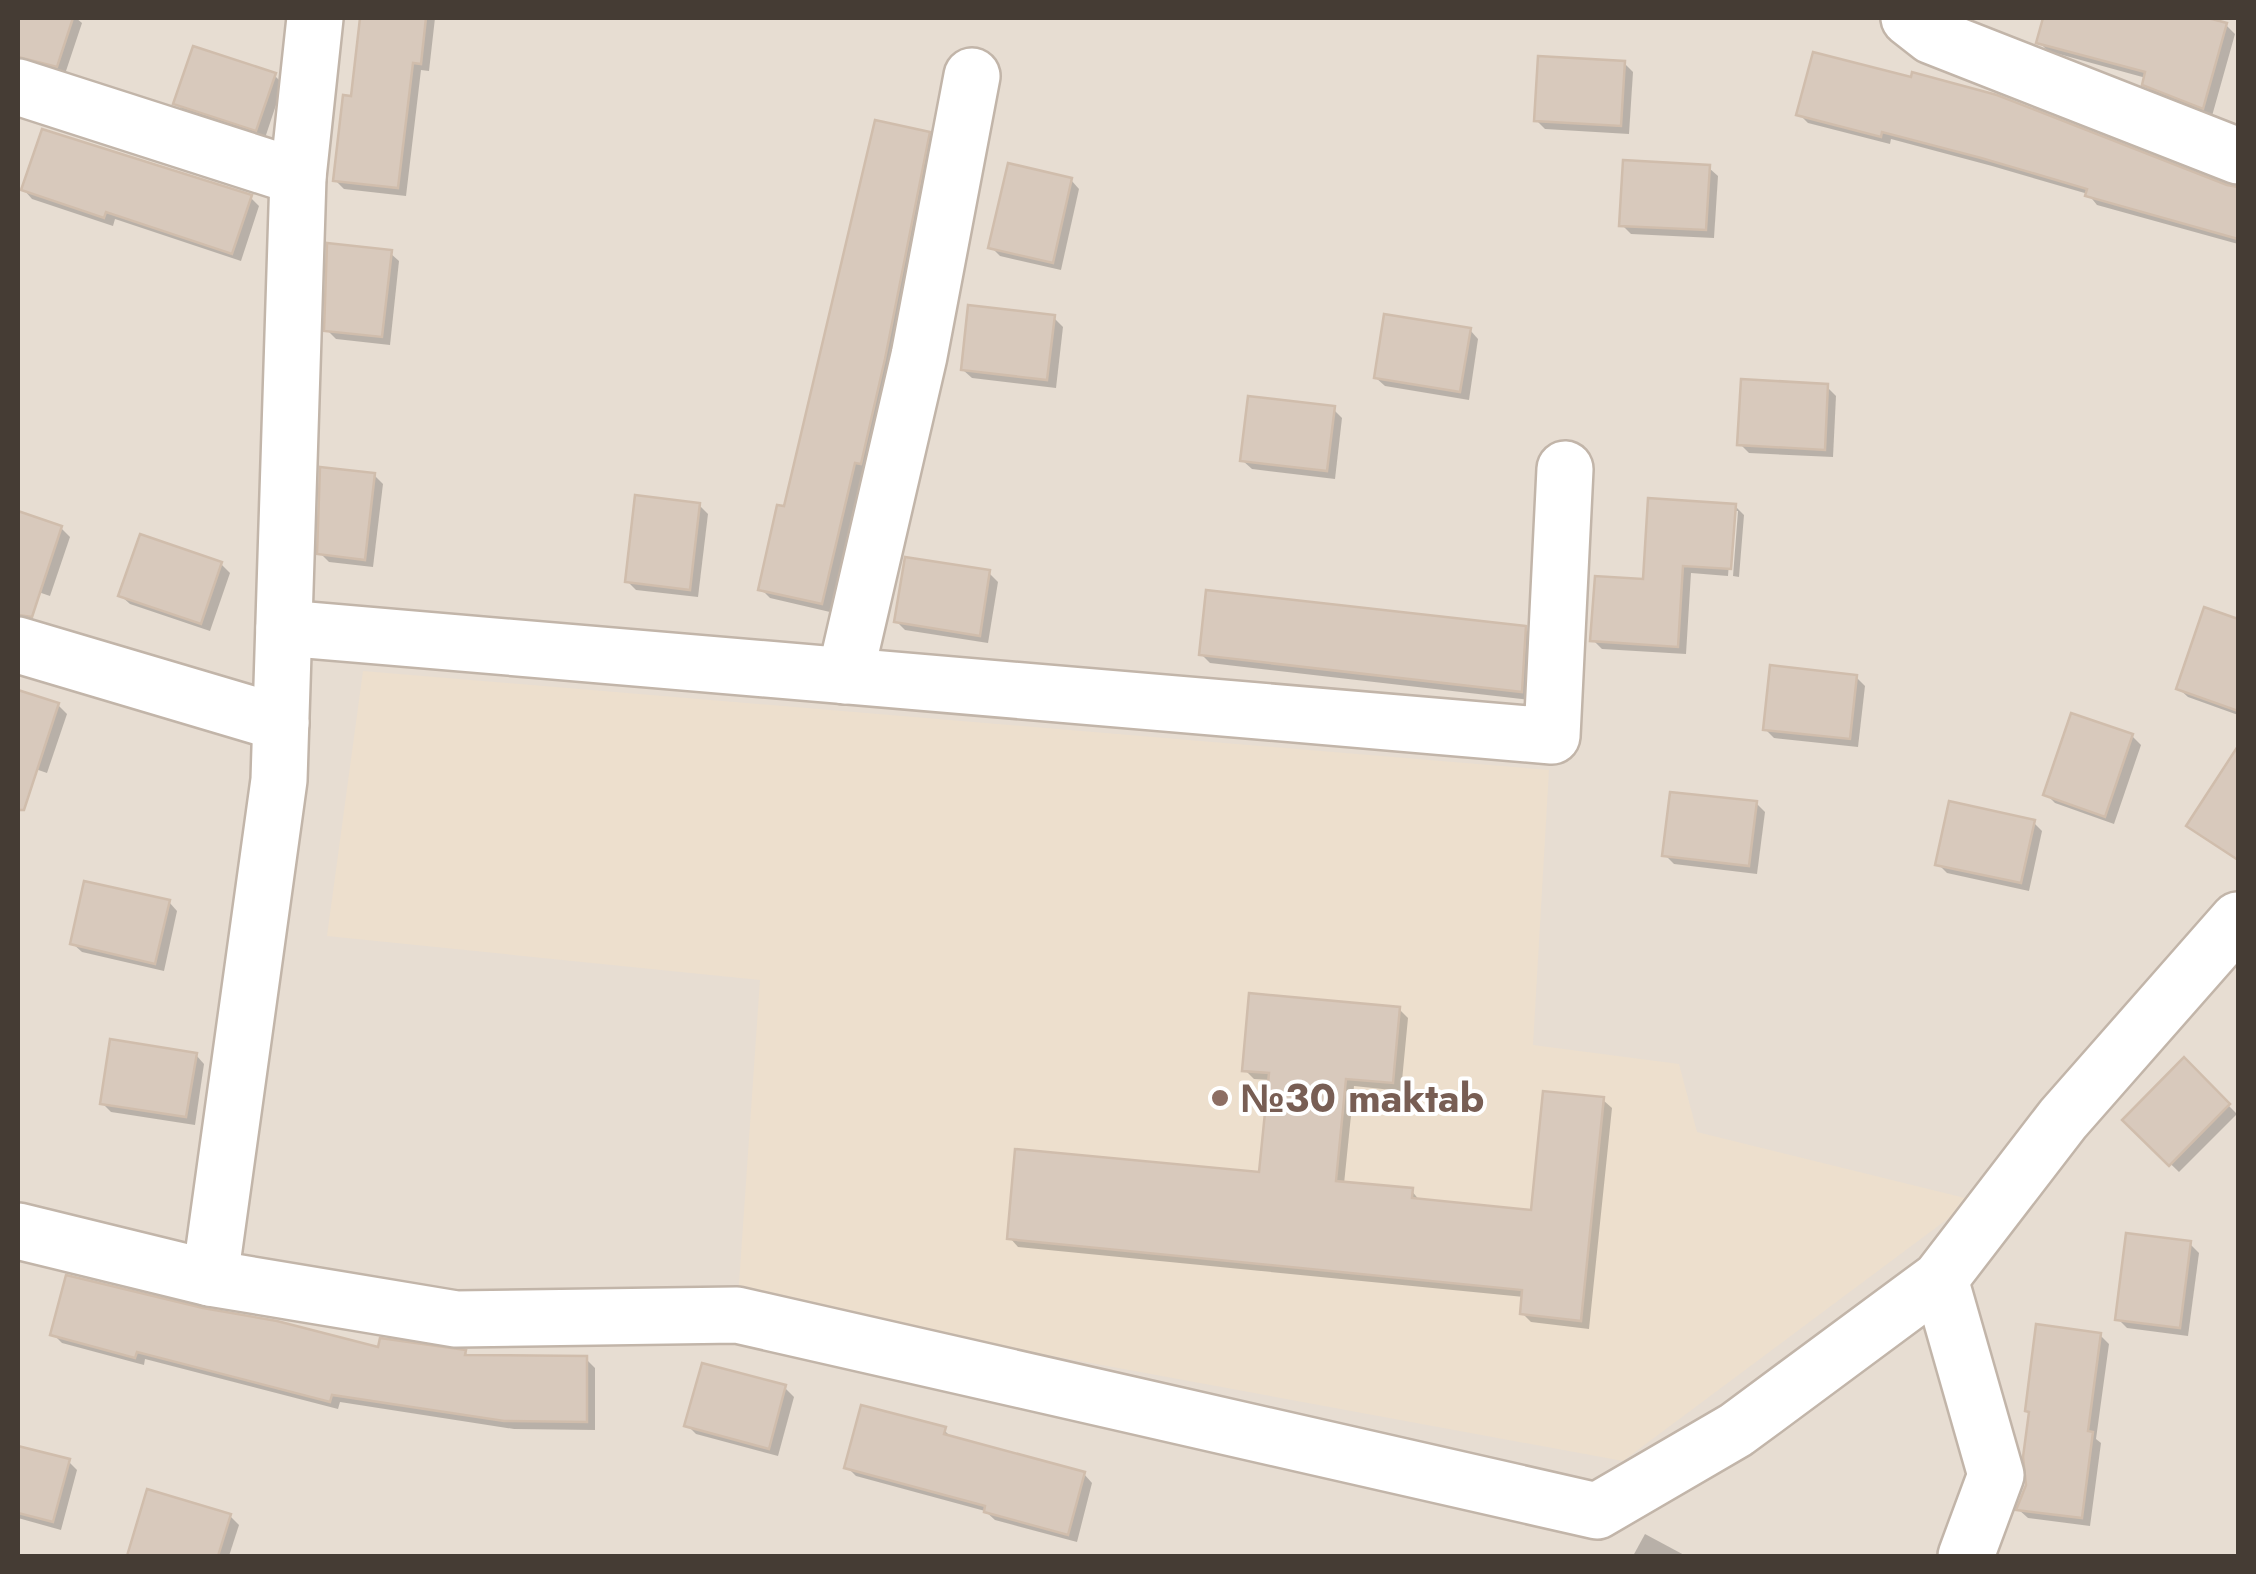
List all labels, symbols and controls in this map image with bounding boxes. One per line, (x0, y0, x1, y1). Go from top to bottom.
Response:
place label: №30 maktab (1240, 1069, 1484, 1127)
marker: №30 maktab (1209, 1087, 1231, 1109)

